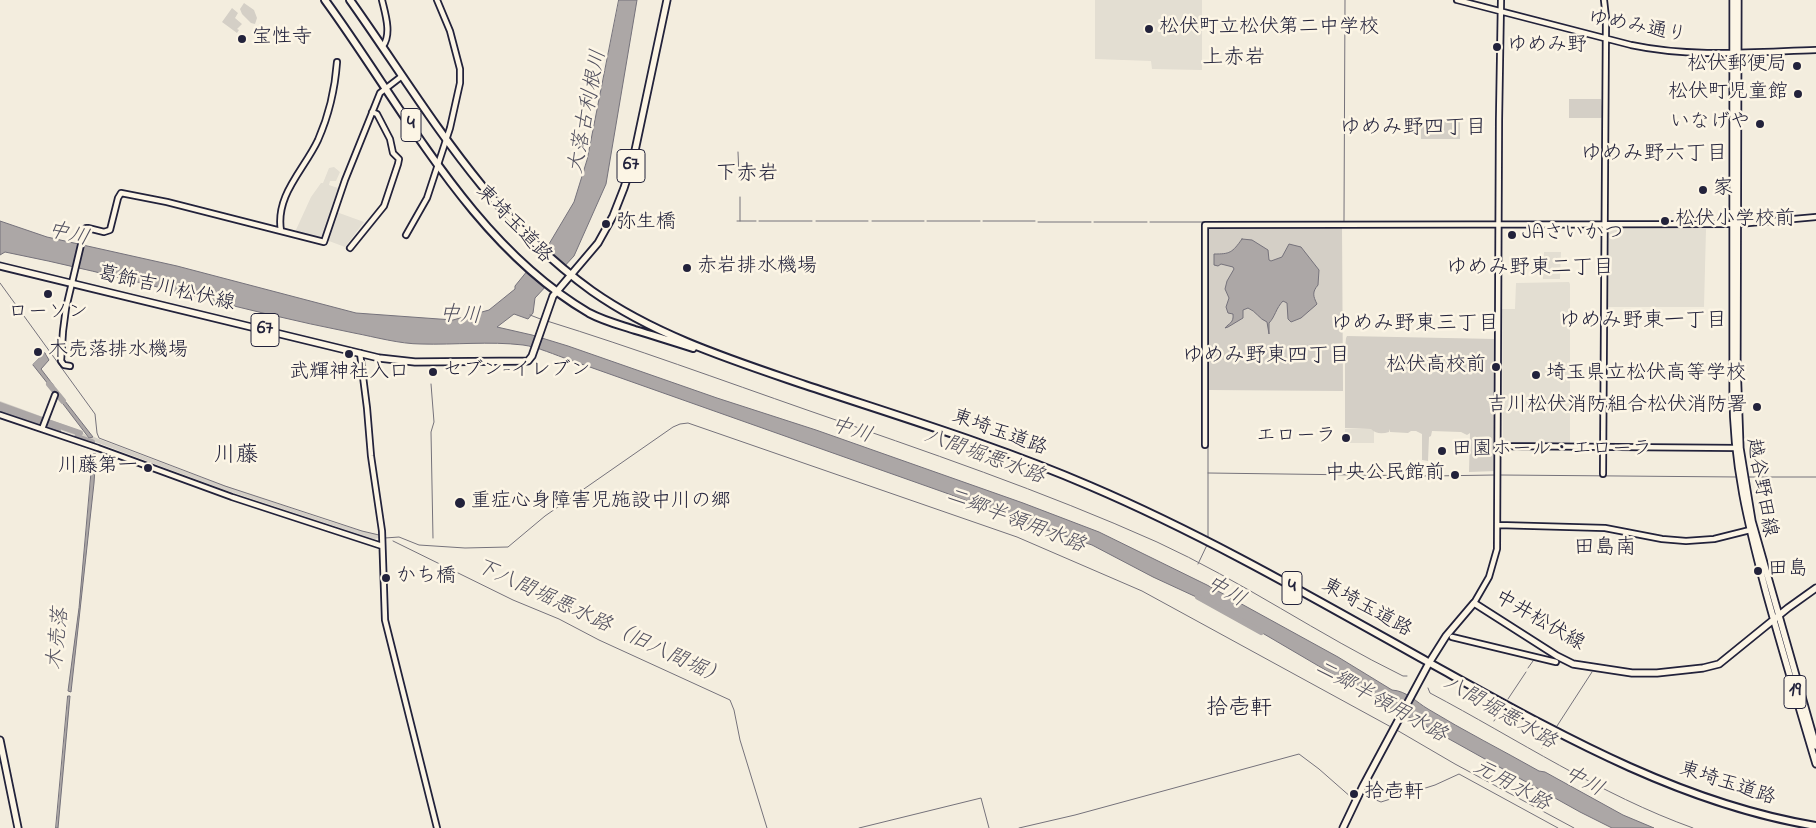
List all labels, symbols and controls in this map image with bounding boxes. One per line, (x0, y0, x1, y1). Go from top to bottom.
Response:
street label: ゆめみ通り (1586, 7, 1688, 49)
place label: 松伏町立松伏第二中学校 (1159, 17, 1379, 41)
marker: 松伏町立松伏第二中学校 (1143, 23, 1155, 35)
place label: 宝性寺 (252, 27, 312, 51)
marker: 宝性寺 (236, 33, 248, 45)
place label: ゆめみ野 (1507, 35, 1587, 59)
marker: ゆめみ野 (1491, 41, 1503, 53)
district label: 上赤岩 (1203, 47, 1265, 73)
water label: 大落古利根川 (565, 48, 613, 176)
place label: 松伏郵便局 (1687, 54, 1787, 78)
marker: 松伏郵便局 (1791, 60, 1803, 72)
place label: 松伏町児童館 (1668, 82, 1788, 106)
marker: 松伏町児童館 (1792, 88, 1804, 100)
road number: 4 (401, 108, 421, 142)
place label: いなげや (1670, 112, 1750, 136)
district label: ゆめみ野四丁目 (1340, 117, 1486, 143)
marker: いなげや (1754, 118, 1766, 130)
district label: ゆめみ野六丁目 (1581, 143, 1727, 169)
road number: 67 (617, 150, 645, 182)
district label: 下赤岩 (716, 163, 778, 189)
place label: 家 (1713, 178, 1733, 202)
street label: 東埼玉道路 (470, 181, 556, 269)
marker: 家 (1697, 184, 1709, 196)
place label: 松伏小学校前 (1675, 209, 1795, 233)
place label: 弥生橋 (616, 212, 676, 236)
marker: 松伏小学校前 (1659, 215, 1671, 227)
marker: 弥生橋 (600, 218, 612, 230)
water label: 中川 (45, 219, 91, 253)
place label: JAさいかつ (1522, 223, 1624, 247)
marker: JAさいかつ (1506, 229, 1518, 241)
place label: 赤岩排水機場 (697, 256, 817, 280)
district label: ゆめみ野東二丁目 (1446, 257, 1614, 283)
marker: 赤岩排水機場 (681, 262, 693, 274)
street label: 葛飾吉川松伏線 (95, 263, 237, 317)
marker: ローソン (42, 288, 54, 300)
place label: ローソン (8, 302, 88, 326)
water label: 中川 (438, 303, 482, 331)
district label: ゆめみ野東一丁目 (1559, 310, 1727, 336)
district label: ゆめみ野東三丁目 (1331, 313, 1499, 339)
road number: 67 (251, 314, 279, 346)
place label: 木売落排水機場 (48, 340, 188, 364)
district label: ゆめみ野東四丁目 (1182, 345, 1350, 371)
marker: 木売落排水機場 (32, 346, 44, 358)
marker: 武輝神社入口 (343, 348, 355, 360)
place label: 松伏高校前 (1386, 355, 1486, 379)
place label: セブン-イレブン (443, 360, 590, 384)
marker: 松伏高校前 (1490, 361, 1502, 373)
place label: 武輝神社入口 (289, 362, 409, 386)
place label: 埼玉県立松伏高等学校 (1546, 363, 1746, 387)
marker: セブン-イレブン (427, 366, 439, 378)
marker: 埼玉県立松伏高等学校 (1530, 369, 1542, 381)
place label: 吉川松伏消防組合松伏消防署 (1487, 395, 1747, 419)
marker: 吉川松伏消防組合松伏消防署 (1751, 401, 1763, 413)
street label: 東埼玉道路 (948, 406, 1050, 462)
water label: 中川 (827, 414, 875, 450)
water label: 八間堀悪水路 (920, 425, 1048, 491)
place label: エローラ (1256, 426, 1336, 450)
marker: エローラ (1340, 432, 1352, 444)
street label: 越谷野田線 (1739, 437, 1781, 539)
place label: 田園ホール・エローラ (1452, 439, 1652, 463)
district label: 川藤 (214, 444, 258, 470)
marker: 田園ホール・エローラ (1436, 445, 1448, 457)
place label: 川藤第一 (58, 456, 138, 480)
marker: 川藤第一 (142, 462, 154, 474)
place label: 中央公民館前 (1325, 463, 1445, 487)
marker: 中央公民館前 (1449, 469, 1461, 481)
water label: 二郷半領用水路 (942, 484, 1088, 560)
place label: 重症心身障害児施設中川の郷 (471, 491, 731, 515)
marker: 重症心身障害児施設中川の郷 (453, 496, 467, 510)
district label: 田島南 (1574, 537, 1636, 563)
water label: 下八間堀悪水路（旧八間堀） (471, 555, 729, 693)
place label: 田島 (1768, 559, 1808, 583)
marker: 田島 (1752, 565, 1764, 577)
place label: かち橋 (396, 566, 456, 590)
marker: かち橋 (380, 572, 392, 584)
water label: 中川 (1201, 572, 1249, 614)
road number: 4 (1282, 572, 1302, 604)
street label: 東埼玉道路 (1316, 574, 1416, 644)
street label: 中井松伏線 (1490, 587, 1588, 657)
water label: 木売落 (44, 606, 76, 672)
water label: 二郷半領用水路 (1310, 656, 1450, 750)
water label: 八間堀悪水路 (1438, 672, 1560, 756)
road number: 19 (1784, 676, 1806, 709)
district label: 拾壱軒 (1206, 697, 1272, 723)
water label: 元用水路 (1468, 756, 1554, 818)
street label: 東埼玉道路 (1676, 758, 1778, 812)
water label: 中川 (1559, 762, 1607, 804)
place label: 拾壱軒 (1364, 782, 1424, 806)
marker: 拾壱軒 (1348, 788, 1360, 800)

